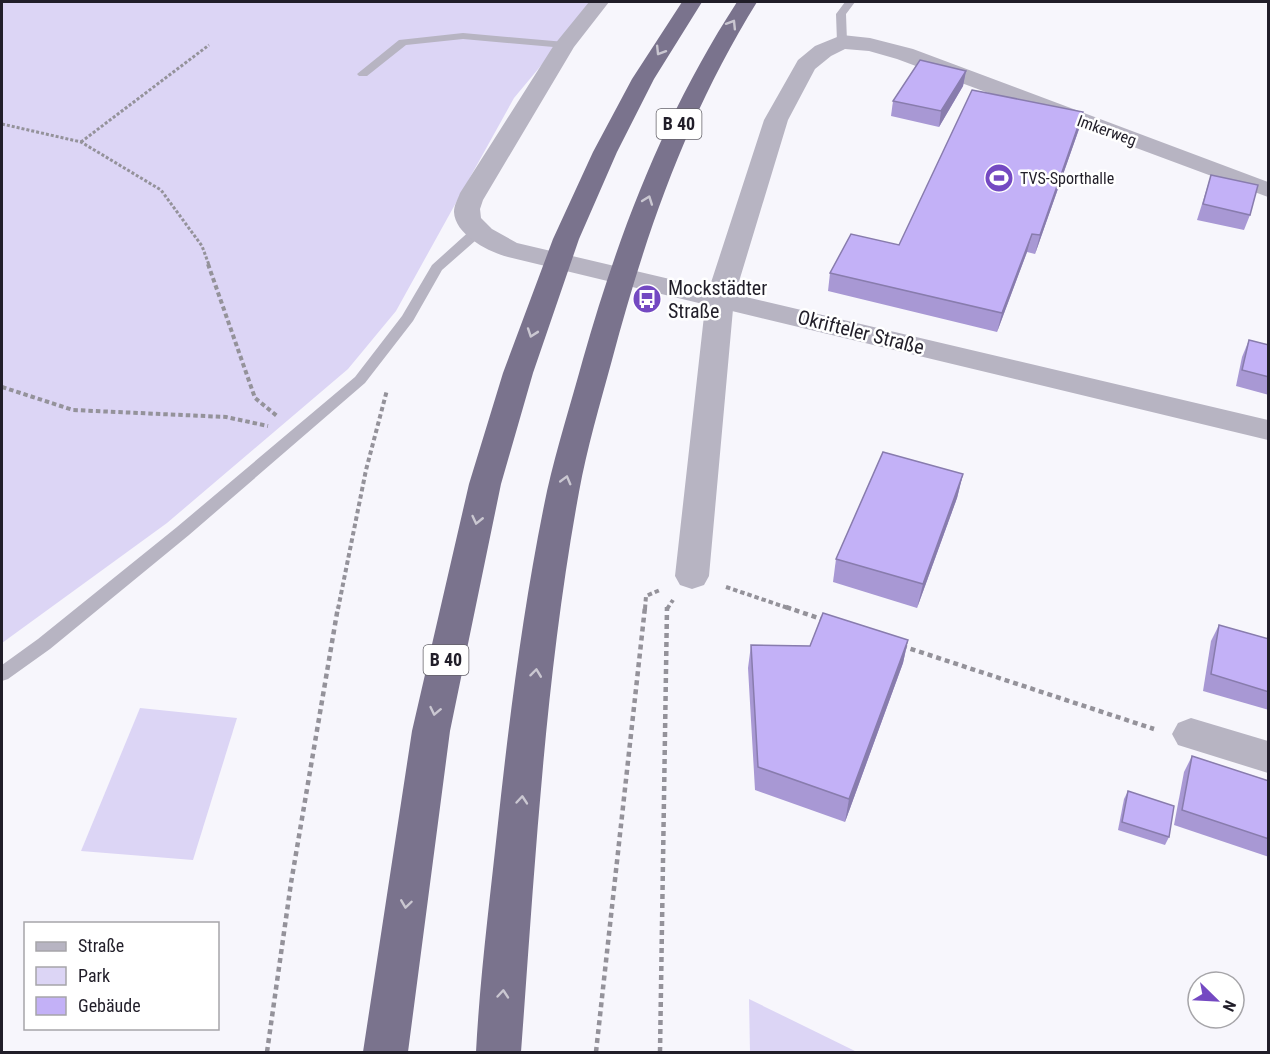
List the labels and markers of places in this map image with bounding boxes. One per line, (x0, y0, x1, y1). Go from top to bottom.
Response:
sports icon: TVS-Sporthalle (983, 162, 1015, 194)
place label: TVS-Sporthalle (1020, 169, 1114, 188)
place label: Mockstädter Straße (668, 276, 767, 323)
bus stop icon: Mockstädter Straße (631, 283, 663, 315)

